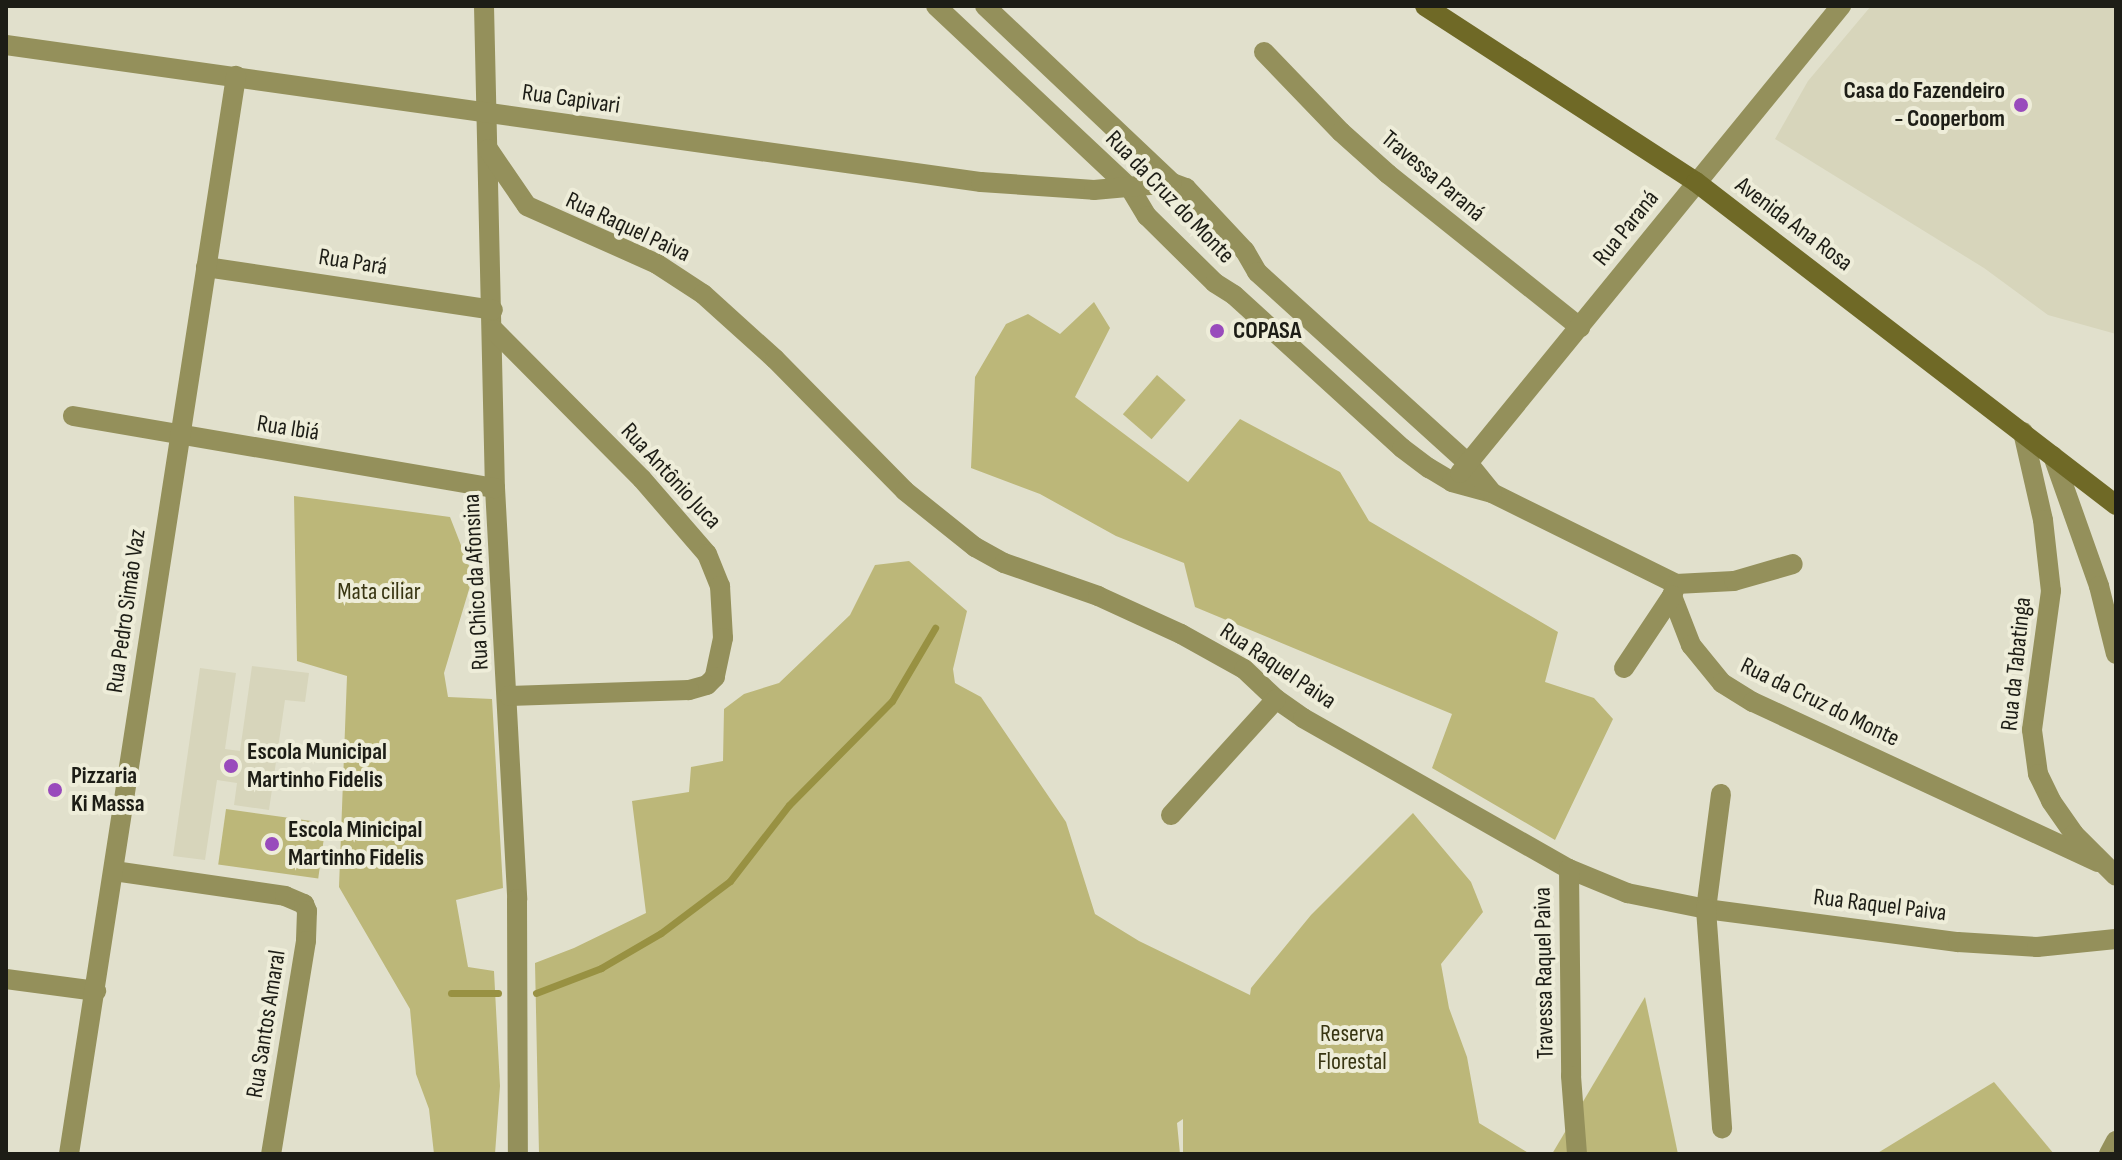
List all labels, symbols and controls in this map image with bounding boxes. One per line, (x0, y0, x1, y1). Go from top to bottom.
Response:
place label: Casa do Fazendeiro - Cooperbom (1844, 77, 2005, 133)
street label: Rua Capivari (520, 78, 622, 120)
marker: Casa do Fazendeiro - Cooperbom (2012, 96, 2030, 114)
street label: Travessa Paraná (1375, 124, 1491, 228)
street label: Rua da Cruz do Monte (1099, 125, 1241, 269)
street label: Avenida Ana Rosa (1730, 171, 1858, 277)
street label: Rua Paraná (1587, 185, 1665, 271)
street label: Rua Raquel Paiva (561, 186, 695, 268)
street label: Rua Pará (317, 242, 389, 282)
place label: COPASA (1233, 317, 1301, 345)
marker: COPASA (1208, 322, 1226, 340)
street label: Rua Ibiá (255, 409, 321, 447)
street label: Rua Antônio Juca (615, 417, 727, 535)
street label: Rua Chico da Afonsina (457, 493, 495, 671)
street label: Rua Pedro Simão Vaz (100, 527, 152, 695)
park label: Mata ciliar (337, 578, 421, 606)
street label: Rua da Tabatinga (1995, 596, 2037, 732)
street label: Rua Raquel Paiva (1214, 617, 1342, 715)
street label: Rua da Cruz do Monte (1736, 651, 1904, 753)
place label: Escola Municipal Martinho Fidelis (247, 738, 387, 794)
marker: Escola Municipal Martinho Fidelis (222, 757, 240, 775)
place label: Pizzaria Ki Massa (71, 762, 144, 818)
marker: Pizzaria Ki Massa (46, 781, 64, 799)
place label: Escola Minicipal Martinho Fidelis (288, 816, 424, 872)
marker: Escola Minicipal Martinho Fidelis (263, 835, 281, 853)
street label: Rua Raquel Paiva (1812, 883, 1948, 927)
street label: Travessa Raquel Paiva (1528, 887, 1560, 1059)
street label: Rua Santos Amaral (240, 948, 292, 1100)
park label: Reserva Florestal (1317, 1020, 1387, 1076)

